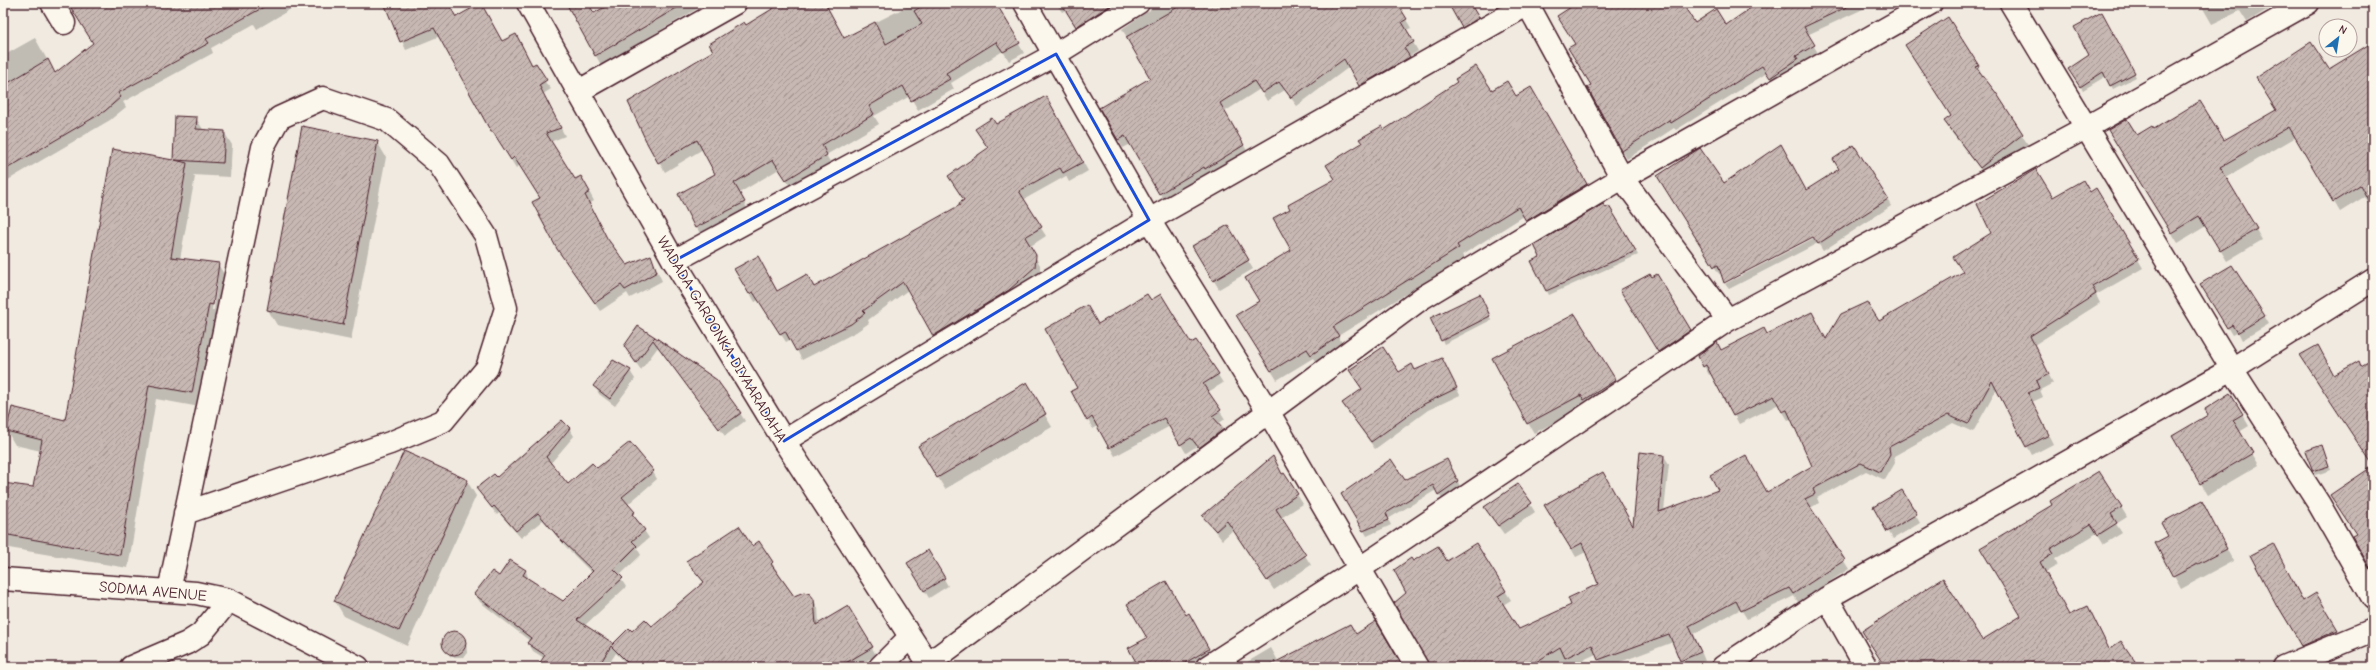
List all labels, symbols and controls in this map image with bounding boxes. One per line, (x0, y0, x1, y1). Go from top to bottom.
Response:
north arrow (2318, 18, 2358, 58)
text: N (2336, 22, 2349, 37)
street label: WADADA GAROONKA DIYAARADAHA (653, 233, 791, 445)
street label: SODMA AVENUE (98, 577, 208, 605)

